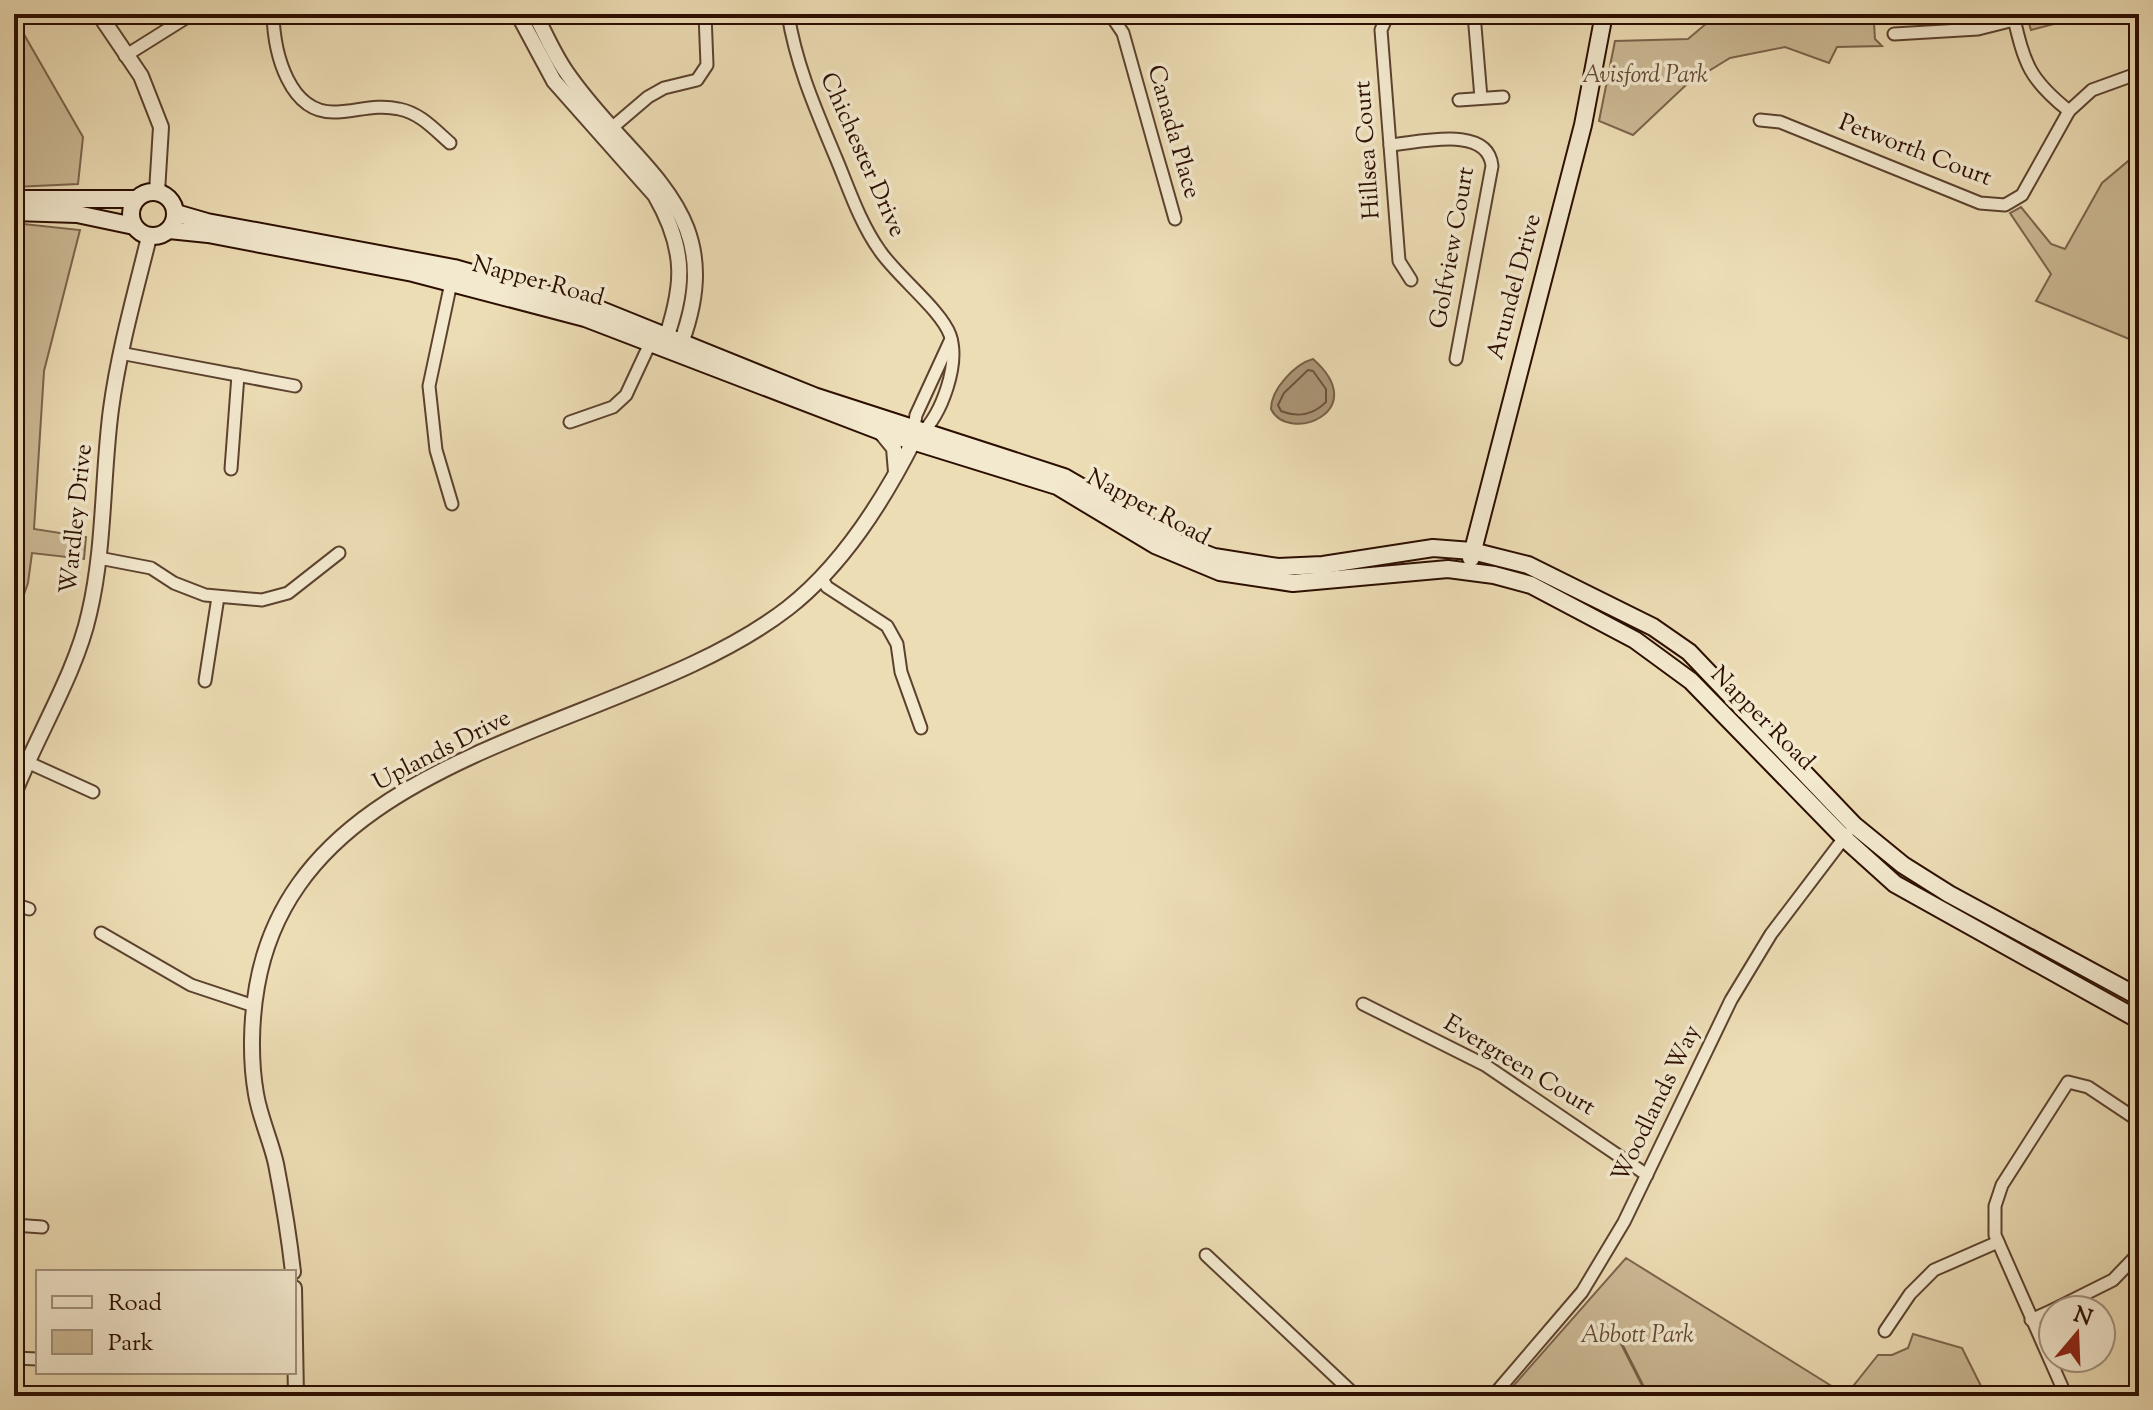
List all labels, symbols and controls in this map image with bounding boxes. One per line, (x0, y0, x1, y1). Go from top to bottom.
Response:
park label: Avisford Park (1582, 59, 1708, 93)
street label: Canada Place (1138, 61, 1208, 203)
street label: Chichester Drive (811, 67, 913, 243)
street label: Hillsea Court (1346, 80, 1390, 220)
street label: Petworth Court (1834, 106, 1996, 196)
street label: Golfview Court (1422, 164, 1484, 332)
street label: Arundel Drive (1479, 210, 1551, 364)
street label: Napper Road (468, 248, 608, 316)
street label: Wardley Drive (52, 442, 102, 596)
street label: Napper Road (1080, 461, 1216, 555)
street label: Napper Road (1702, 659, 1822, 779)
street label: Uplands Drive (367, 702, 517, 800)
street label: Evergreen Court (1437, 1007, 1601, 1125)
street label: Woodlands Way (1604, 1019, 1710, 1189)
legend (36, 1270, 296, 1374)
text: Road (108, 1287, 162, 1321)
north arrow (2037, 1294, 2117, 1374)
text: N (2069, 1300, 2096, 1336)
park label: Abbott Park (1580, 1319, 1694, 1353)
text: Park (108, 1327, 154, 1361)

